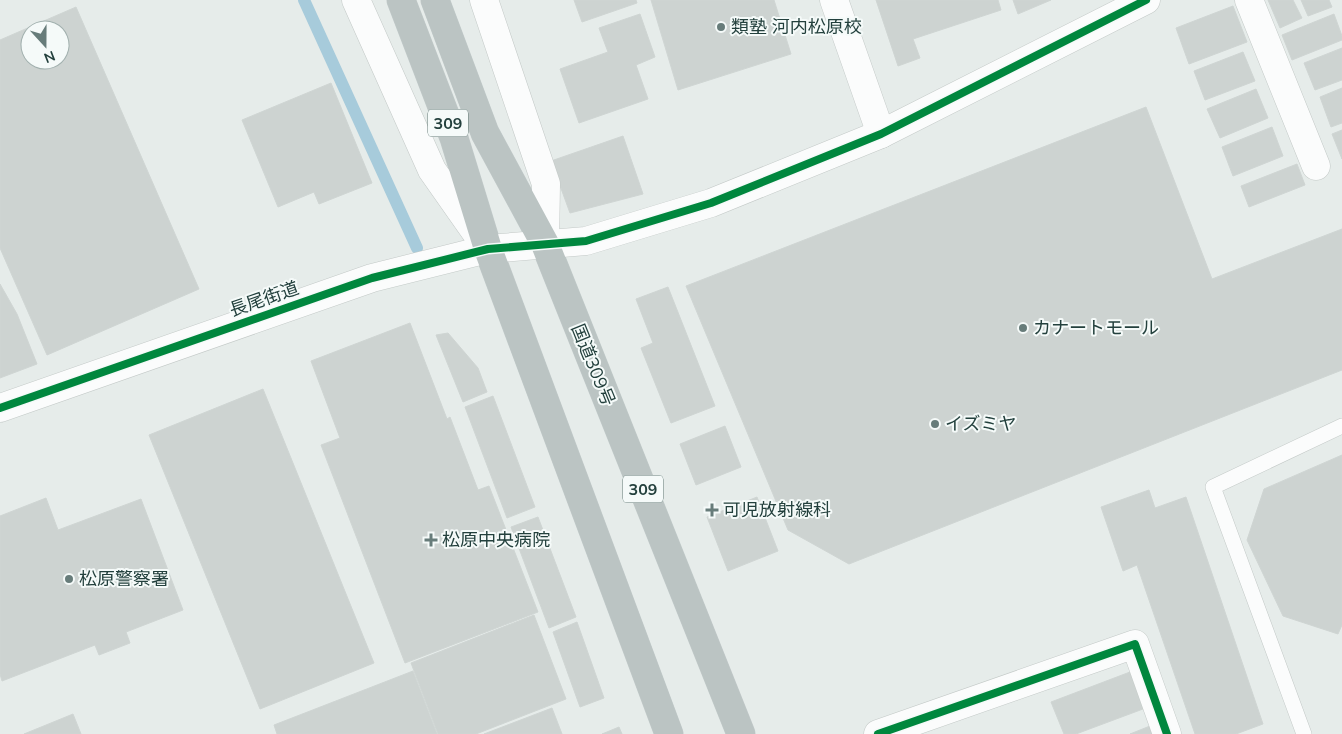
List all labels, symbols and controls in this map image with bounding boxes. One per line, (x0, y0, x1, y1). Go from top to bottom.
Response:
place label: 類塾 河内松原校 (731, 15, 862, 38)
north arrow (20, 20, 70, 70)
marker: 類塾 河内松原校 (715, 21, 727, 33)
text: N (41, 47, 58, 67)
road number: 309 (428, 110, 468, 136)
street label: 長尾街道 (226, 276, 302, 321)
place label: カナートモール (1033, 316, 1159, 339)
street label: 国道309号 (567, 320, 620, 409)
marker: カナートモール (1017, 322, 1029, 334)
place label: イズミヤ (945, 412, 1016, 435)
marker: イズミヤ (929, 418, 941, 430)
road number: 309 (623, 476, 663, 502)
place label: 可児放射線科 (723, 498, 831, 521)
marker: 可児放射線科 (705, 503, 719, 517)
place label: 松原中央病院 (442, 528, 550, 551)
marker: 松原中央病院 (424, 533, 438, 547)
place label: 松原警察署 (79, 567, 169, 590)
marker: 松原警察署 (63, 573, 75, 585)

